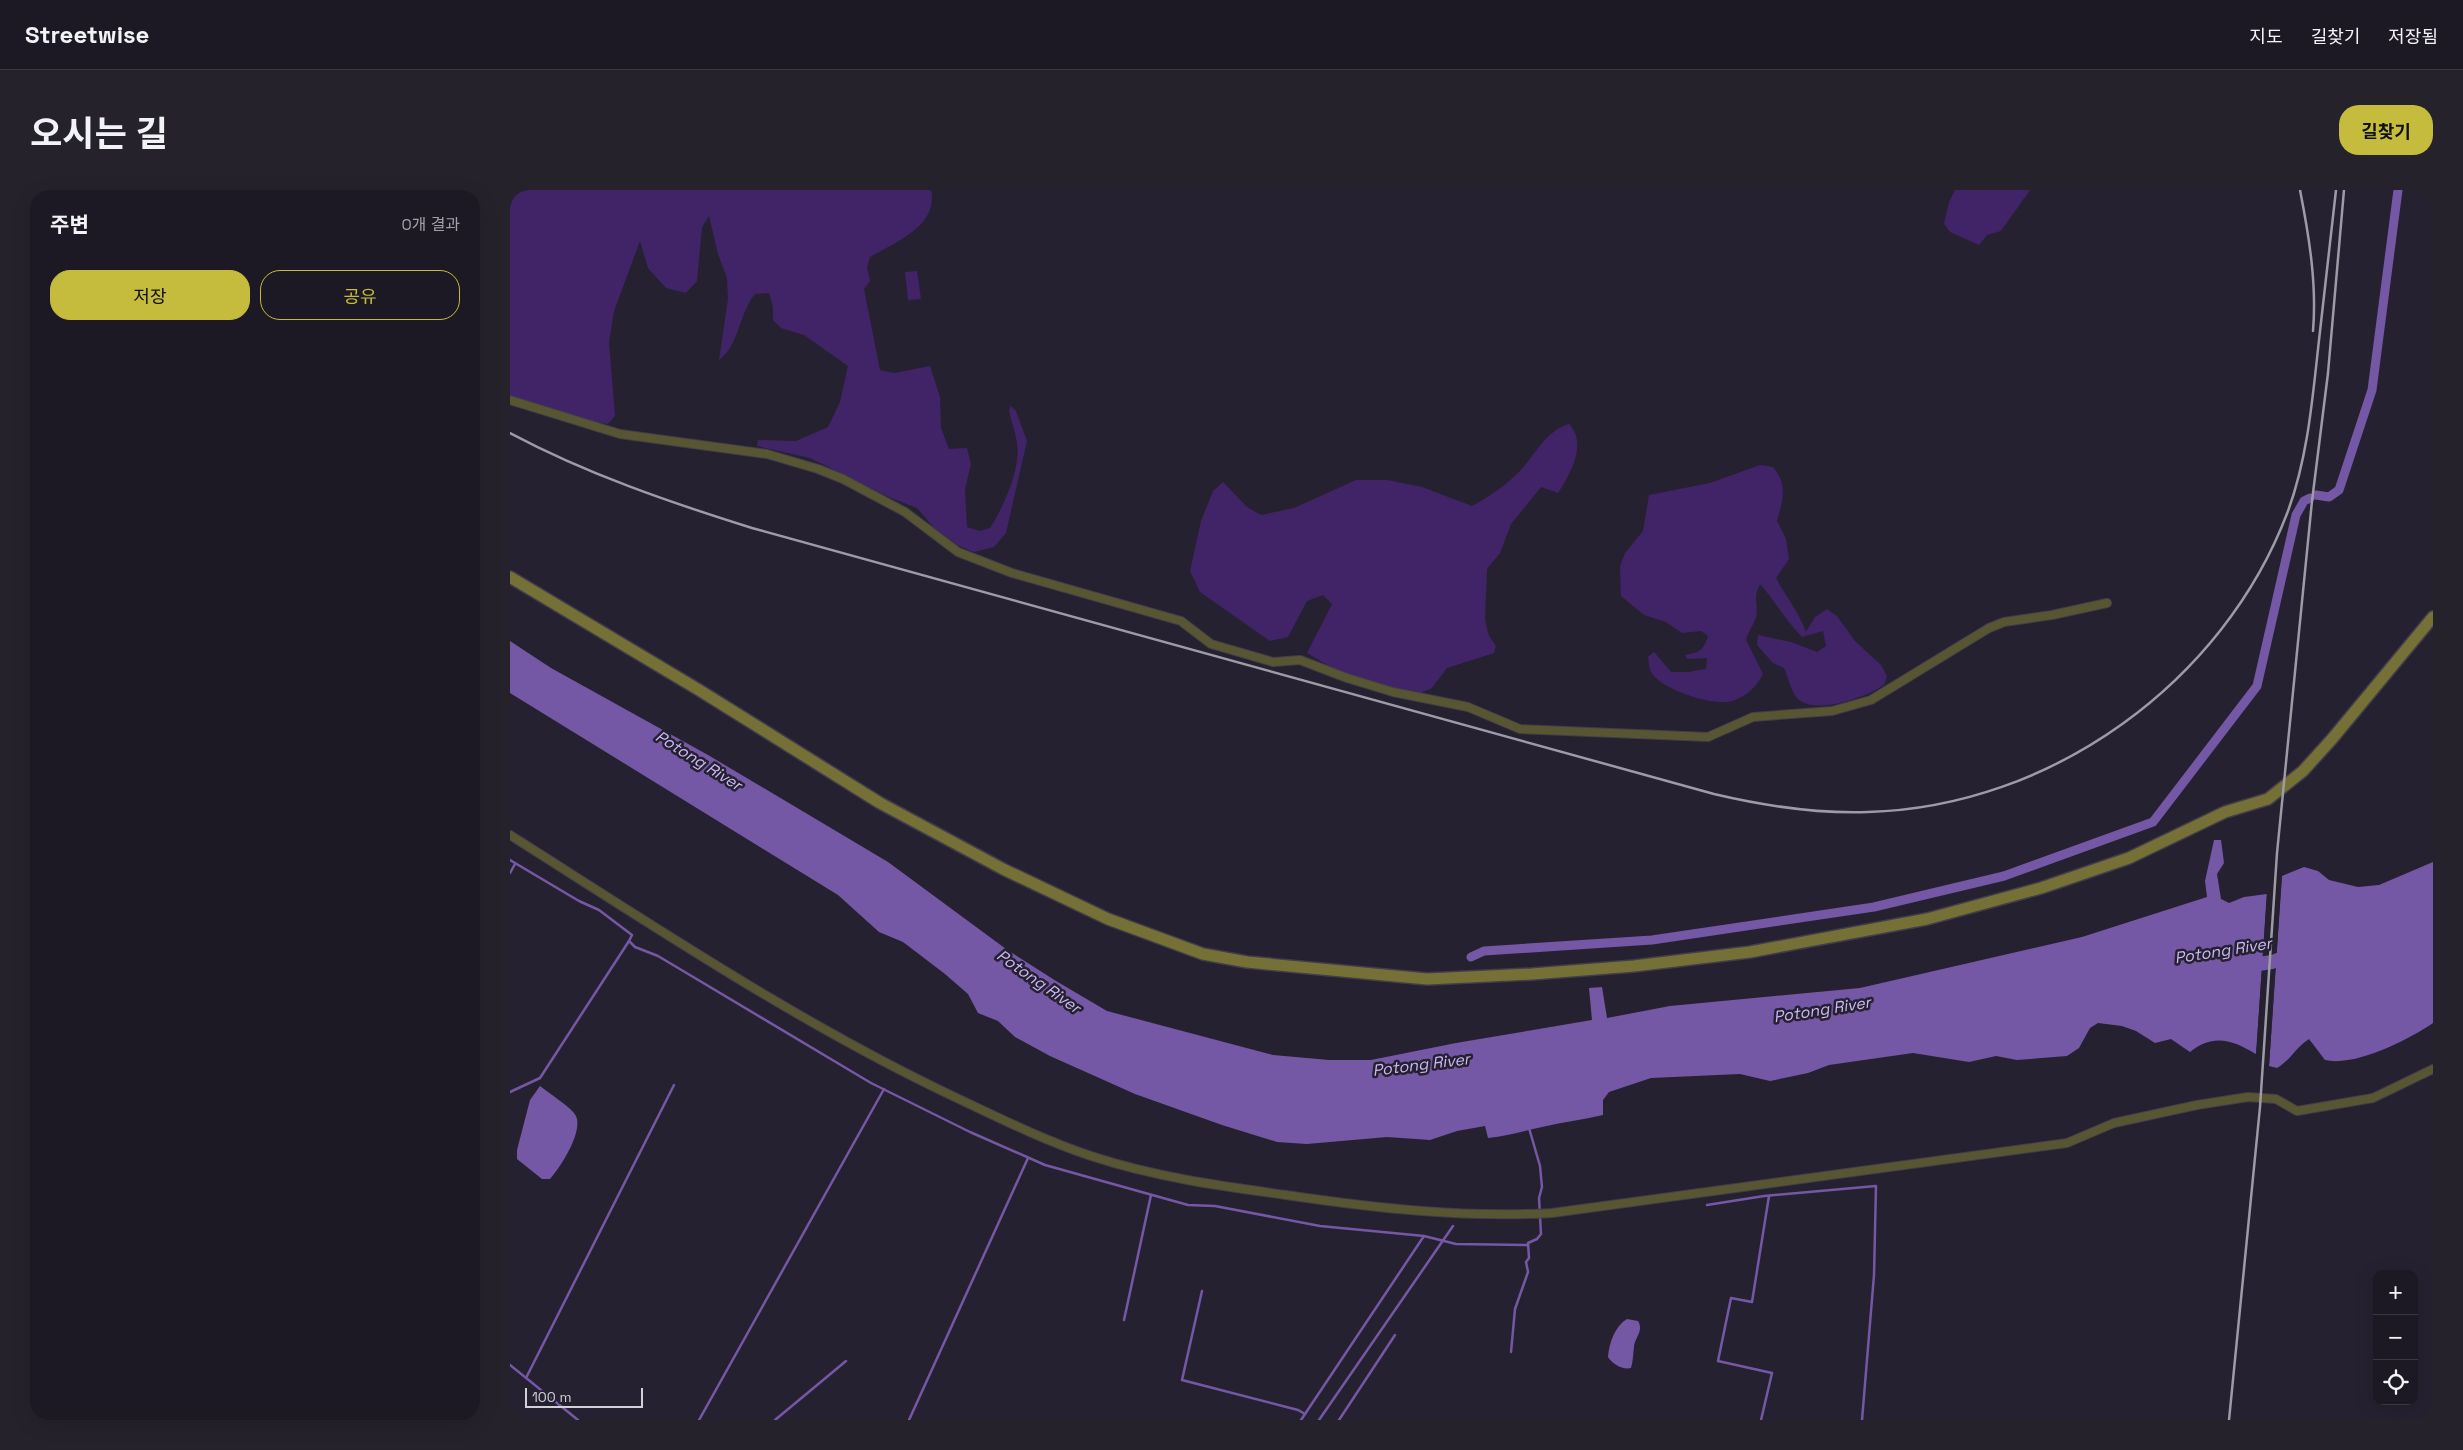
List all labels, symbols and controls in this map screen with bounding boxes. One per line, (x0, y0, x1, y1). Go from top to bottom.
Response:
text: Streetwise (25, 19, 149, 50)
text: 지도 (2250, 25, 2283, 48)
text: 길찾기 (2311, 25, 2360, 48)
text: 저장됨 (2388, 25, 2438, 48)
button: 길찾기 (2339, 105, 2433, 155)
text: 오시는 길 (30, 112, 168, 156)
text: 주변 (50, 211, 89, 238)
text: 0개 결과 (401, 214, 460, 235)
button: 저장 (50, 270, 250, 320)
button: 공유 (260, 270, 460, 320)
water label: Potong River (652, 726, 747, 796)
water label: Potong River (2173, 932, 2275, 969)
water label: Potong River (993, 945, 1086, 1019)
water label: Potong River (1772, 991, 1874, 1028)
water label: Potong River (1371, 1048, 1473, 1081)
map controls (2373, 1270, 2418, 1405)
button: + (2373, 1270, 2418, 1315)
button: − (2373, 1315, 2418, 1360)
button: locate (2373, 1360, 2418, 1405)
scale bar (525, 1385, 642, 1408)
text: 100 m (532, 1388, 571, 1406)

